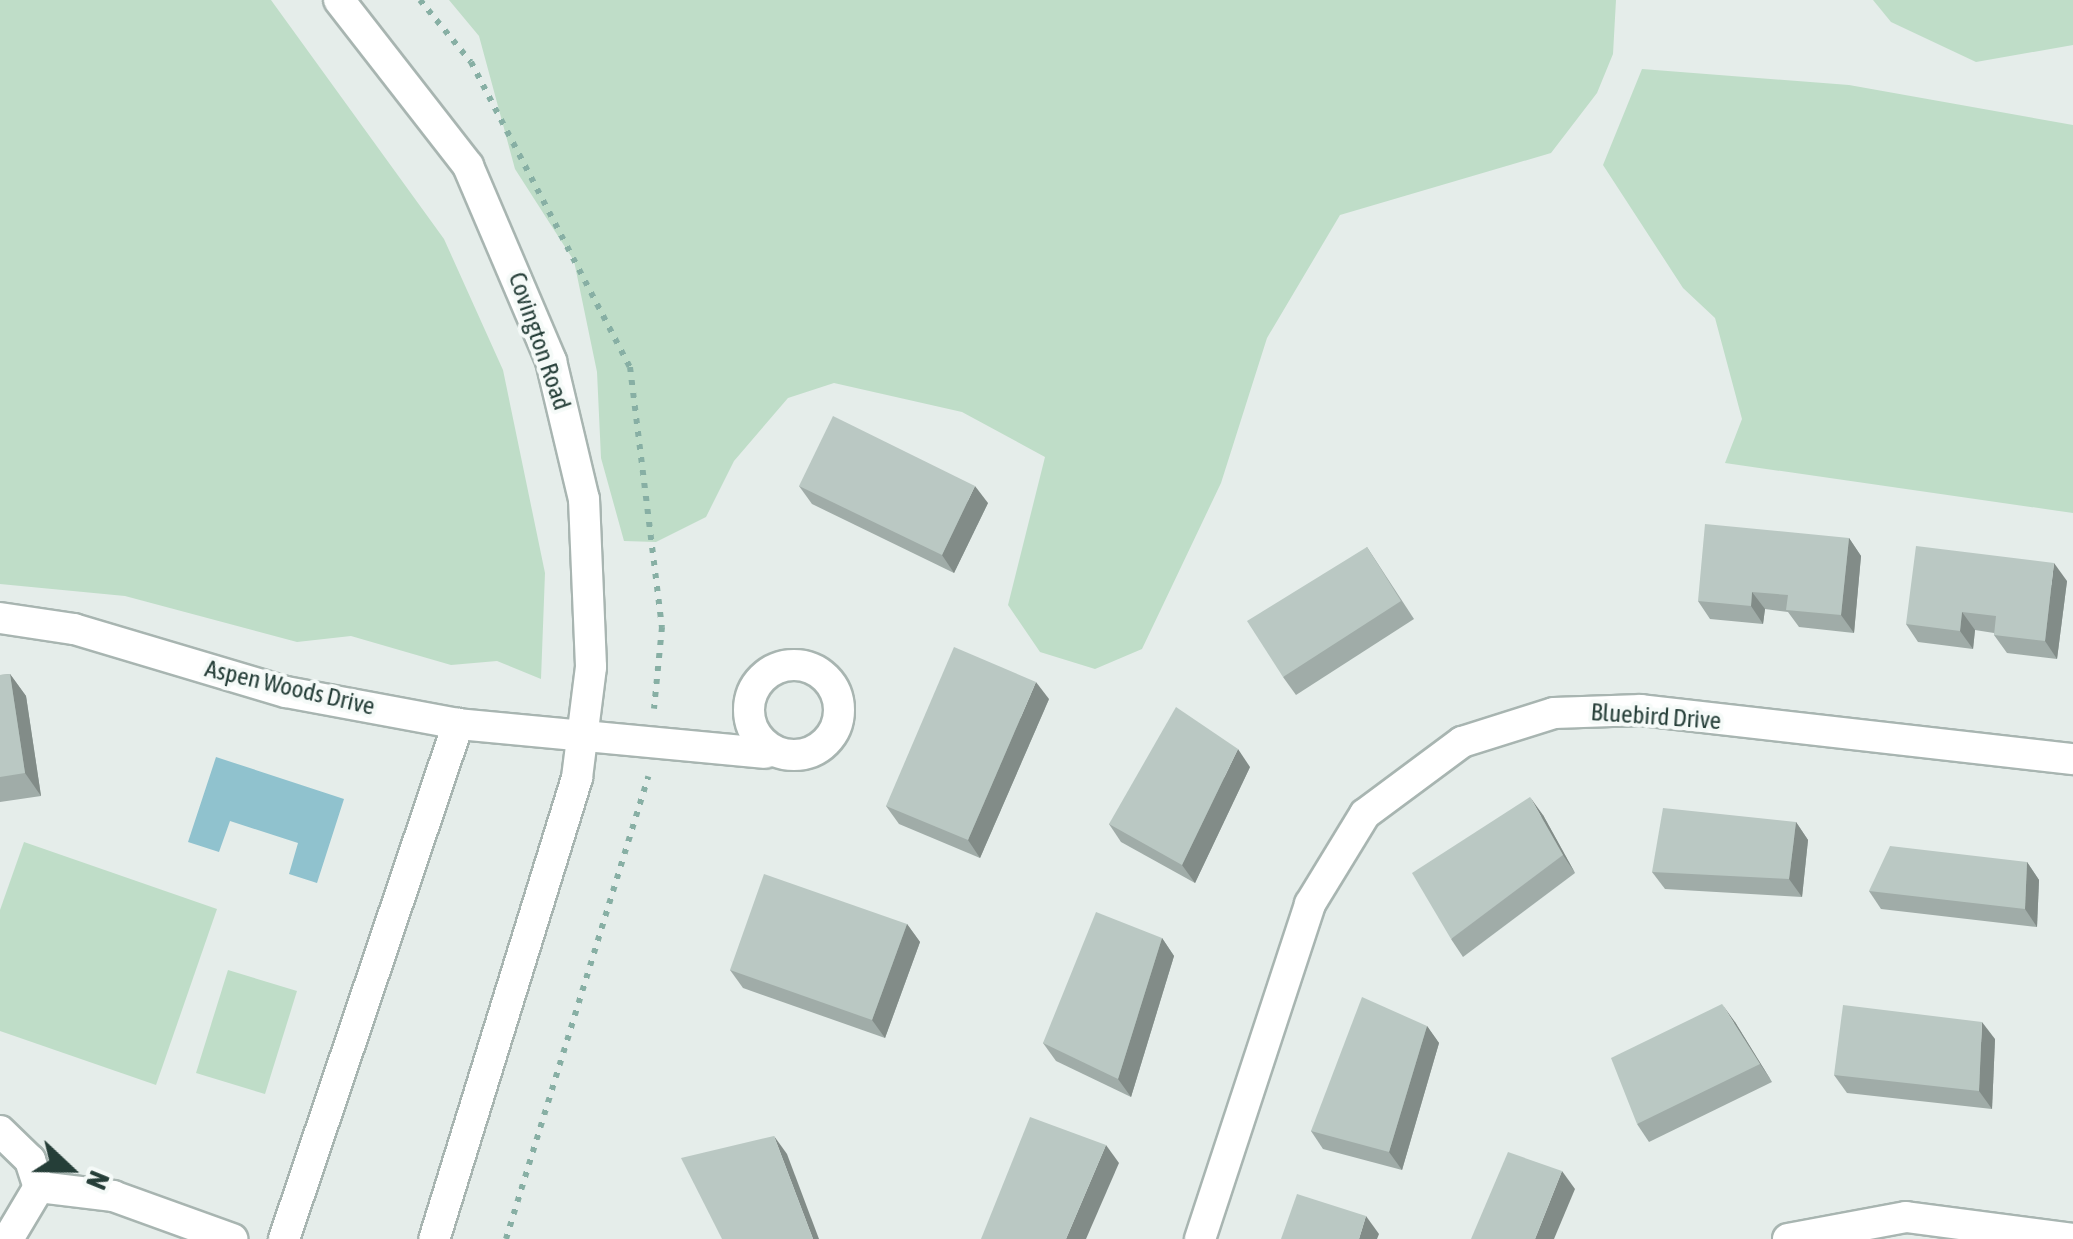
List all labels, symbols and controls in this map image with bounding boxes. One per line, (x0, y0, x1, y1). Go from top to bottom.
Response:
street label: Covington Road (502, 268, 578, 414)
street label: Aspen Woods Drive (202, 653, 378, 721)
street label: Bluebird Drive (1590, 696, 1722, 736)
north arrow (20, 1119, 120, 1219)
text: N (80, 1167, 116, 1194)

